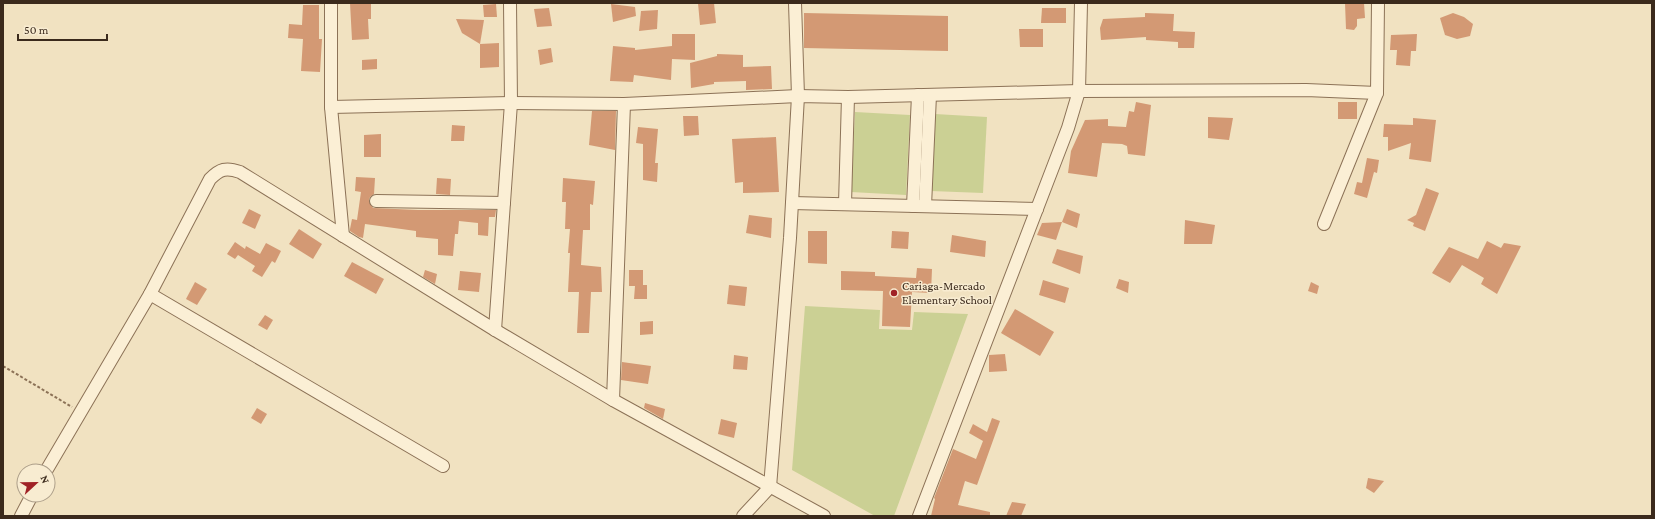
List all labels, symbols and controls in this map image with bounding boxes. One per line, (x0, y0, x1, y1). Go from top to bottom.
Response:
scale bar (18, 16, 107, 42)
text: 50 m (24, 23, 49, 37)
place label: Cariaga-Mercado Elementary School (902, 279, 992, 307)
marker: Cariaga-Mercado Elementary School (889, 288, 899, 298)
north arrow (16, 463, 56, 503)
text: N (38, 474, 52, 485)

